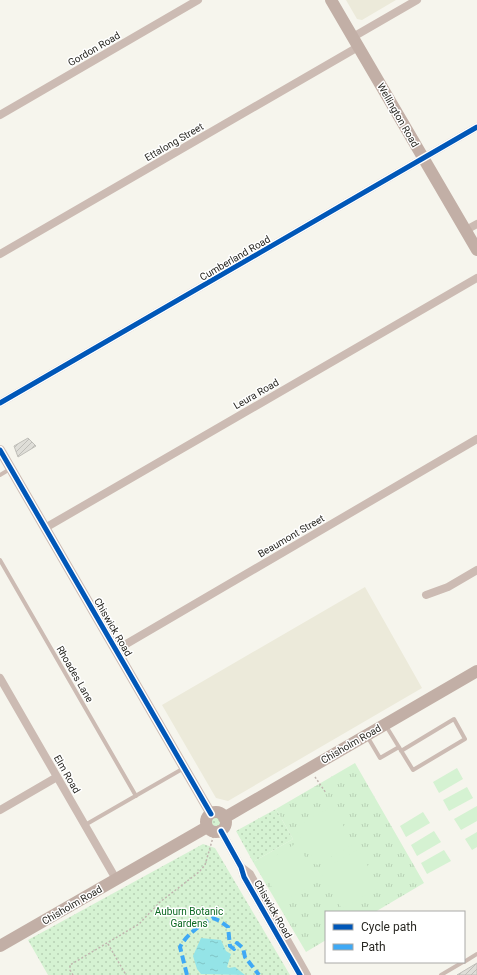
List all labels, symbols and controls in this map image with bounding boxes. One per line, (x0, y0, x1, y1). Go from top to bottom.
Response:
street label: Gordon Road (66, 30, 122, 68)
street label: Wellington Road (375, 81, 421, 149)
street label: Ettalong Street (143, 121, 205, 163)
street label: Cumberland Road (198, 233, 272, 283)
street label: Leura Road (231, 377, 281, 411)
street label: Beaumont Street (256, 513, 326, 559)
street label: Chiswick Road (92, 596, 134, 658)
street label: Rhoades Lane (54, 644, 96, 704)
street label: Chisholm Road (319, 722, 383, 766)
street label: Elm Road (52, 753, 82, 795)
street label: Chiswick Road (252, 878, 294, 940)
street label: Chisholm Road (40, 883, 104, 927)
park label: Auburn Botanic Gardens (155, 906, 223, 929)
legend (325, 911, 465, 963)
text: Cycle path (361, 920, 417, 934)
text: Path (361, 940, 386, 954)

